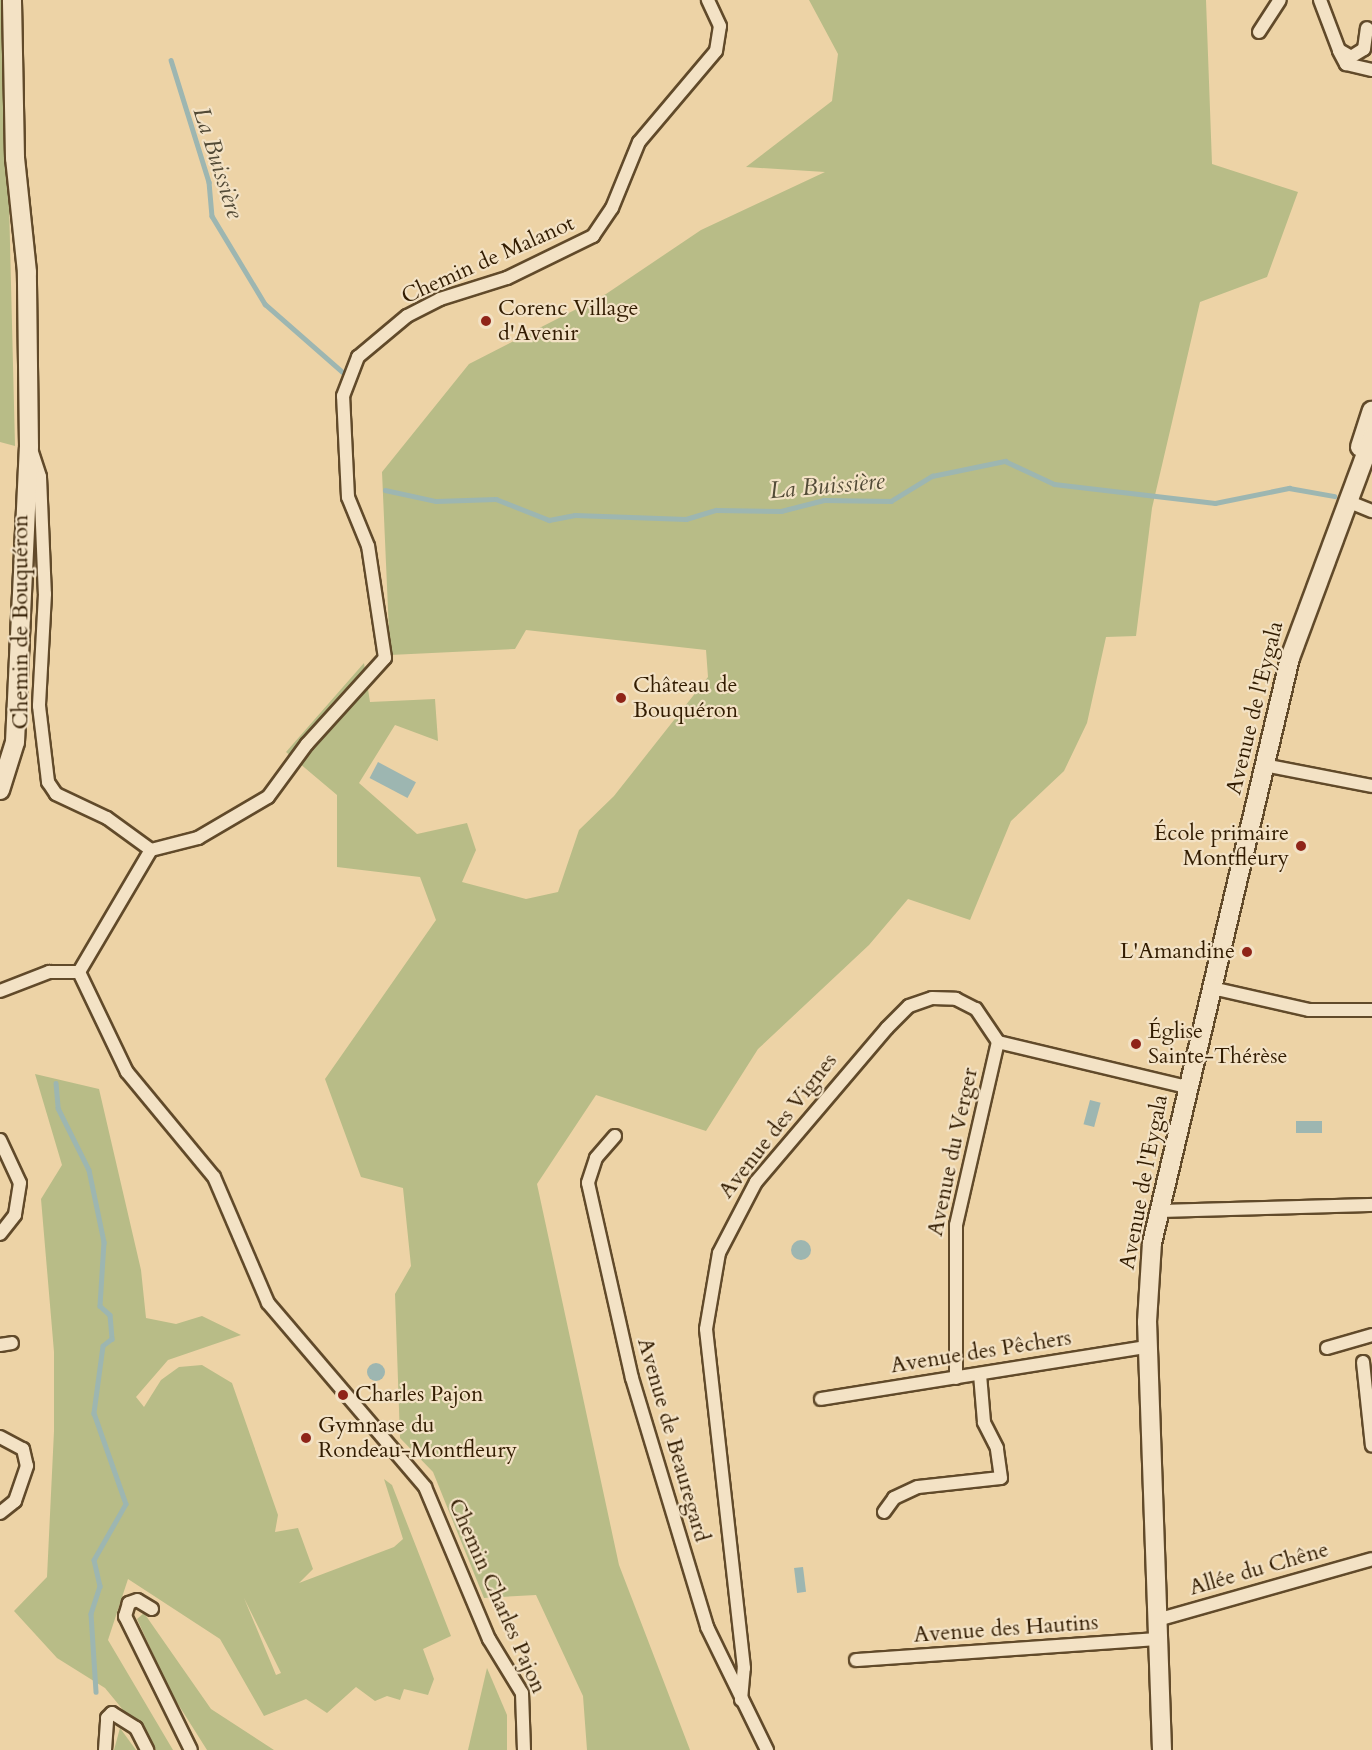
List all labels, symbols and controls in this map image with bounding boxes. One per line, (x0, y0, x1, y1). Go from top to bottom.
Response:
water label: La Buissière (186, 104, 250, 222)
street label: Chemin de Malanot (397, 210, 579, 310)
place label: Corenc Village d'Avenir (498, 295, 639, 346)
marker: Corenc Village d'Avenir (479, 314, 493, 328)
water label: La Buissière (768, 467, 886, 505)
street label: Chemin de Bouquéron (8, 515, 34, 729)
street label: Avenue de l'Eygala (1221, 619, 1289, 797)
place label: Château de Bouquéron (633, 672, 738, 724)
marker: Château de Bouquéron (614, 691, 628, 705)
place label: École primaire Montfleury (1154, 820, 1289, 872)
marker: École primaire Montfleury (1294, 839, 1308, 853)
place label: L'Amandine (1120, 939, 1235, 965)
marker: L'Amandine (1240, 945, 1254, 959)
place label: Église Sainte-Thérèse (1148, 1018, 1288, 1070)
marker: Église Sainte-Thérèse (1129, 1037, 1143, 1051)
street label: Avenue des Vignes (713, 1048, 843, 1204)
street label: Avenue du Verger (922, 1065, 984, 1239)
street label: Avenue de l'Eygala (1114, 1092, 1174, 1272)
street label: Avenue des Pêchers (889, 1325, 1073, 1379)
street label: Avenue de Beauregard (631, 1335, 715, 1545)
place label: Charles Pajon (355, 1382, 483, 1408)
marker: Charles Pajon (336, 1388, 350, 1402)
place label: Gymnase du Rondeau-Montfleury (318, 1412, 517, 1464)
marker: Gymnase du Rondeau-Montfleury (299, 1431, 313, 1445)
street label: Chemin Charles Pajon (442, 1494, 552, 1698)
street label: Allée du Chêne (1186, 1536, 1332, 1602)
street label: Avenue des Hautins (913, 1609, 1099, 1649)

